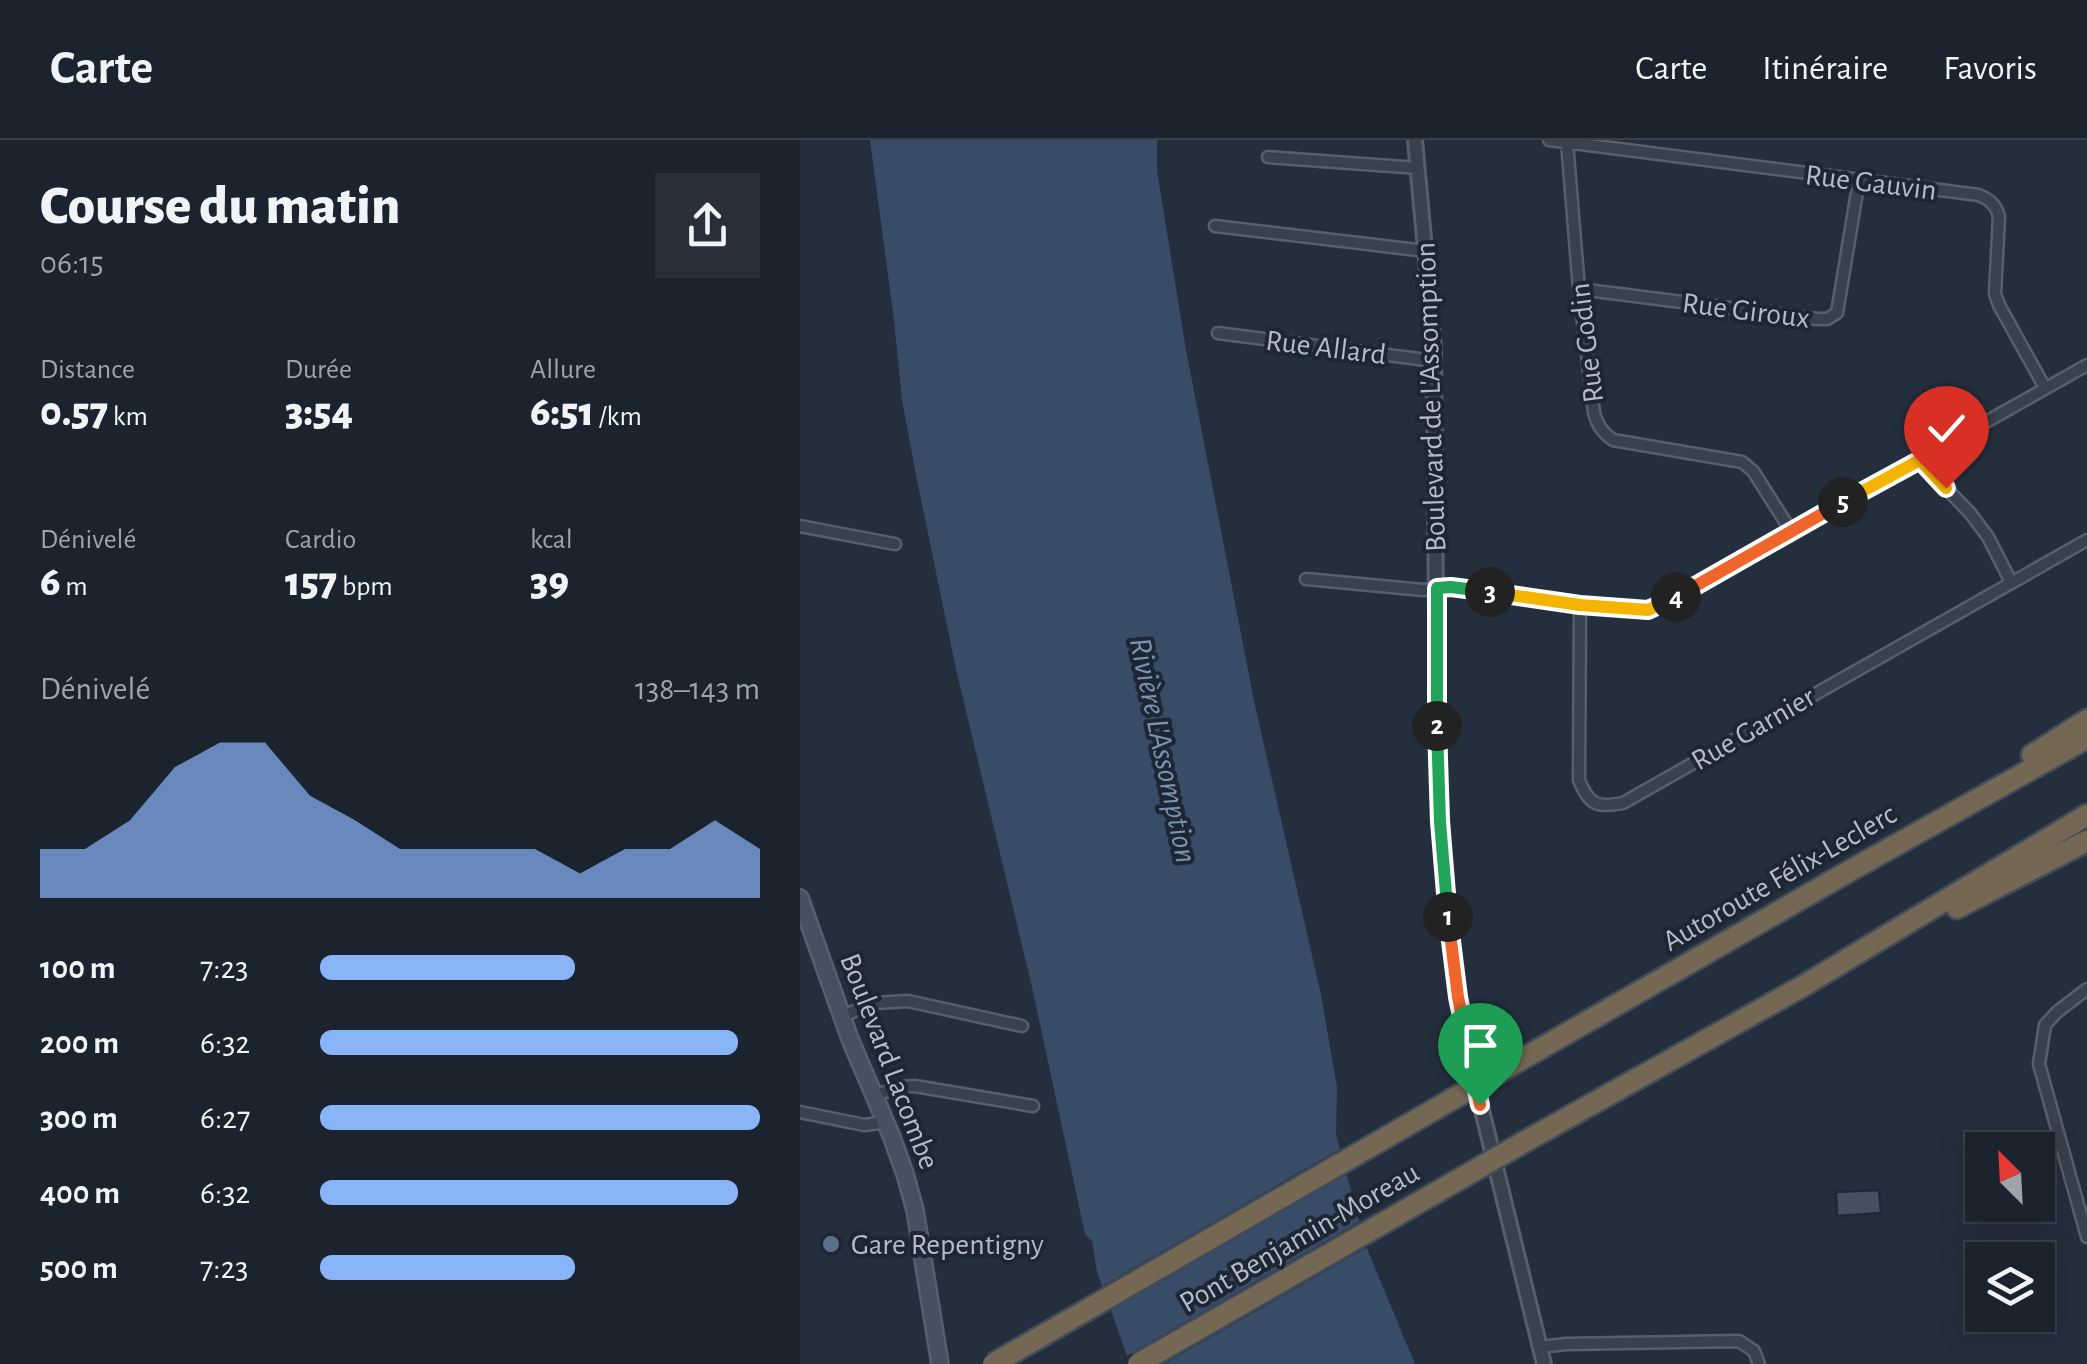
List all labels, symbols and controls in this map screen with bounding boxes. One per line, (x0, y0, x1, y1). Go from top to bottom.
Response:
text: Carte (50, 45, 153, 93)
text: Carte (1635, 51, 1707, 86)
text: Itinéraire (1762, 51, 1888, 86)
text: Favoris (1943, 51, 2037, 86)
street label: Rue Gauvin (1804, 160, 1938, 206)
button: share (655, 173, 760, 278)
text: Course du matin (40, 179, 400, 234)
street label: Boulevard de L'Assomption (1411, 241, 1451, 552)
text: 06:15 (40, 247, 104, 279)
street label: Rue Godin (1565, 281, 1609, 405)
street label: Rue Giroux (1680, 288, 1811, 334)
street label: Rue Allard (1264, 326, 1388, 370)
text: Distance (40, 356, 135, 384)
text: Durée (285, 356, 352, 384)
text: Allure (530, 356, 596, 384)
pin (1904, 386, 1989, 489)
text: 0.57 (40, 391, 108, 433)
text: 3:54 (285, 391, 353, 433)
text: 6:51 (530, 391, 594, 433)
icon: check (1919, 401, 1974, 456)
text: km (108, 403, 148, 431)
text: /km (594, 403, 642, 431)
pin: 5 (1818, 477, 1868, 527)
text: 5 (1837, 488, 1849, 516)
text: Dénivelé (40, 526, 136, 554)
text: Cardio (285, 526, 356, 554)
text: kcal (530, 526, 573, 554)
text: 6 (40, 561, 61, 603)
text: 157 (285, 561, 337, 603)
text: 39 (530, 561, 569, 603)
pin: 3 (1465, 567, 1515, 617)
pin: 4 (1651, 572, 1701, 622)
text: m (61, 573, 88, 601)
text: bpm (337, 573, 393, 601)
text: 3 (1484, 578, 1496, 606)
text: 4 (1669, 583, 1683, 611)
water label: Rivière L'Assomption (1123, 635, 1203, 866)
text: Dénivelé (40, 673, 150, 705)
text: 138–143 m (635, 673, 760, 705)
street label: Rue Garnier (1687, 681, 1821, 776)
pin: 2 (1412, 701, 1462, 751)
text: 2 (1430, 712, 1444, 740)
street label: Autoroute Félix-Leclerc (1658, 799, 1902, 957)
pin: 1 (1423, 892, 1473, 942)
text: 1 (1443, 903, 1453, 931)
street label: Boulevard Lacombe (834, 949, 944, 1173)
text: 100 m (40, 952, 116, 984)
text: 7:23 (200, 952, 248, 984)
pin (1438, 1003, 1523, 1106)
icon: arrive (1453, 1018, 1508, 1073)
text: 200 m (40, 1027, 119, 1059)
text: 6:32 (200, 1027, 250, 1059)
text: 300 m (40, 1102, 118, 1134)
text: 6:27 (200, 1102, 250, 1134)
north arrow (1965, 1132, 2055, 1222)
map controls (1965, 1132, 2055, 1332)
street label: Pont Benjamin-Moreau (1175, 1157, 1424, 1319)
text: 400 m (40, 1177, 120, 1209)
text: 6:32 (200, 1177, 250, 1209)
place label: Gare Repentigny (851, 1230, 1044, 1260)
marker: Gare Repentigny (820, 1233, 842, 1255)
button: layers (1965, 1242, 2055, 1332)
text: 500 m (40, 1252, 118, 1284)
text: 7:23 (200, 1252, 248, 1284)

